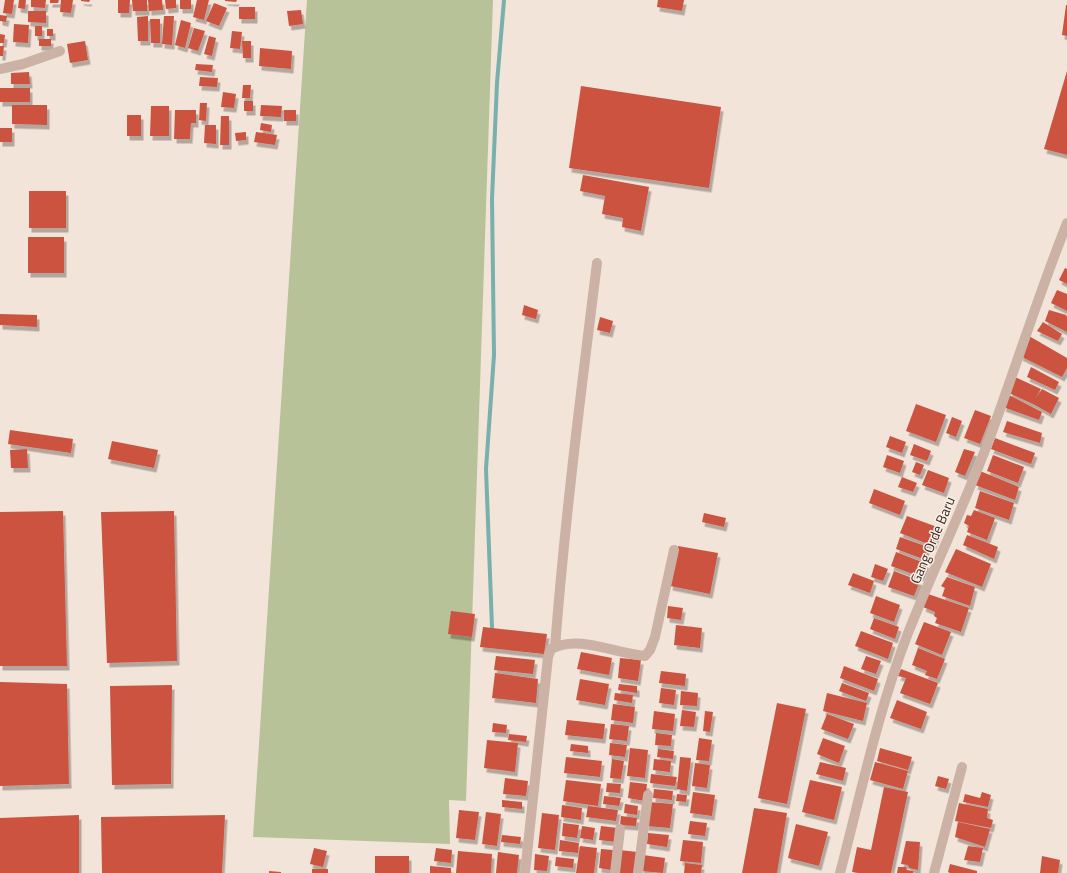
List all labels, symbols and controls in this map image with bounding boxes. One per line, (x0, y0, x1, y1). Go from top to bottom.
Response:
street label: Gang Orde Baru (904, 493, 960, 587)

